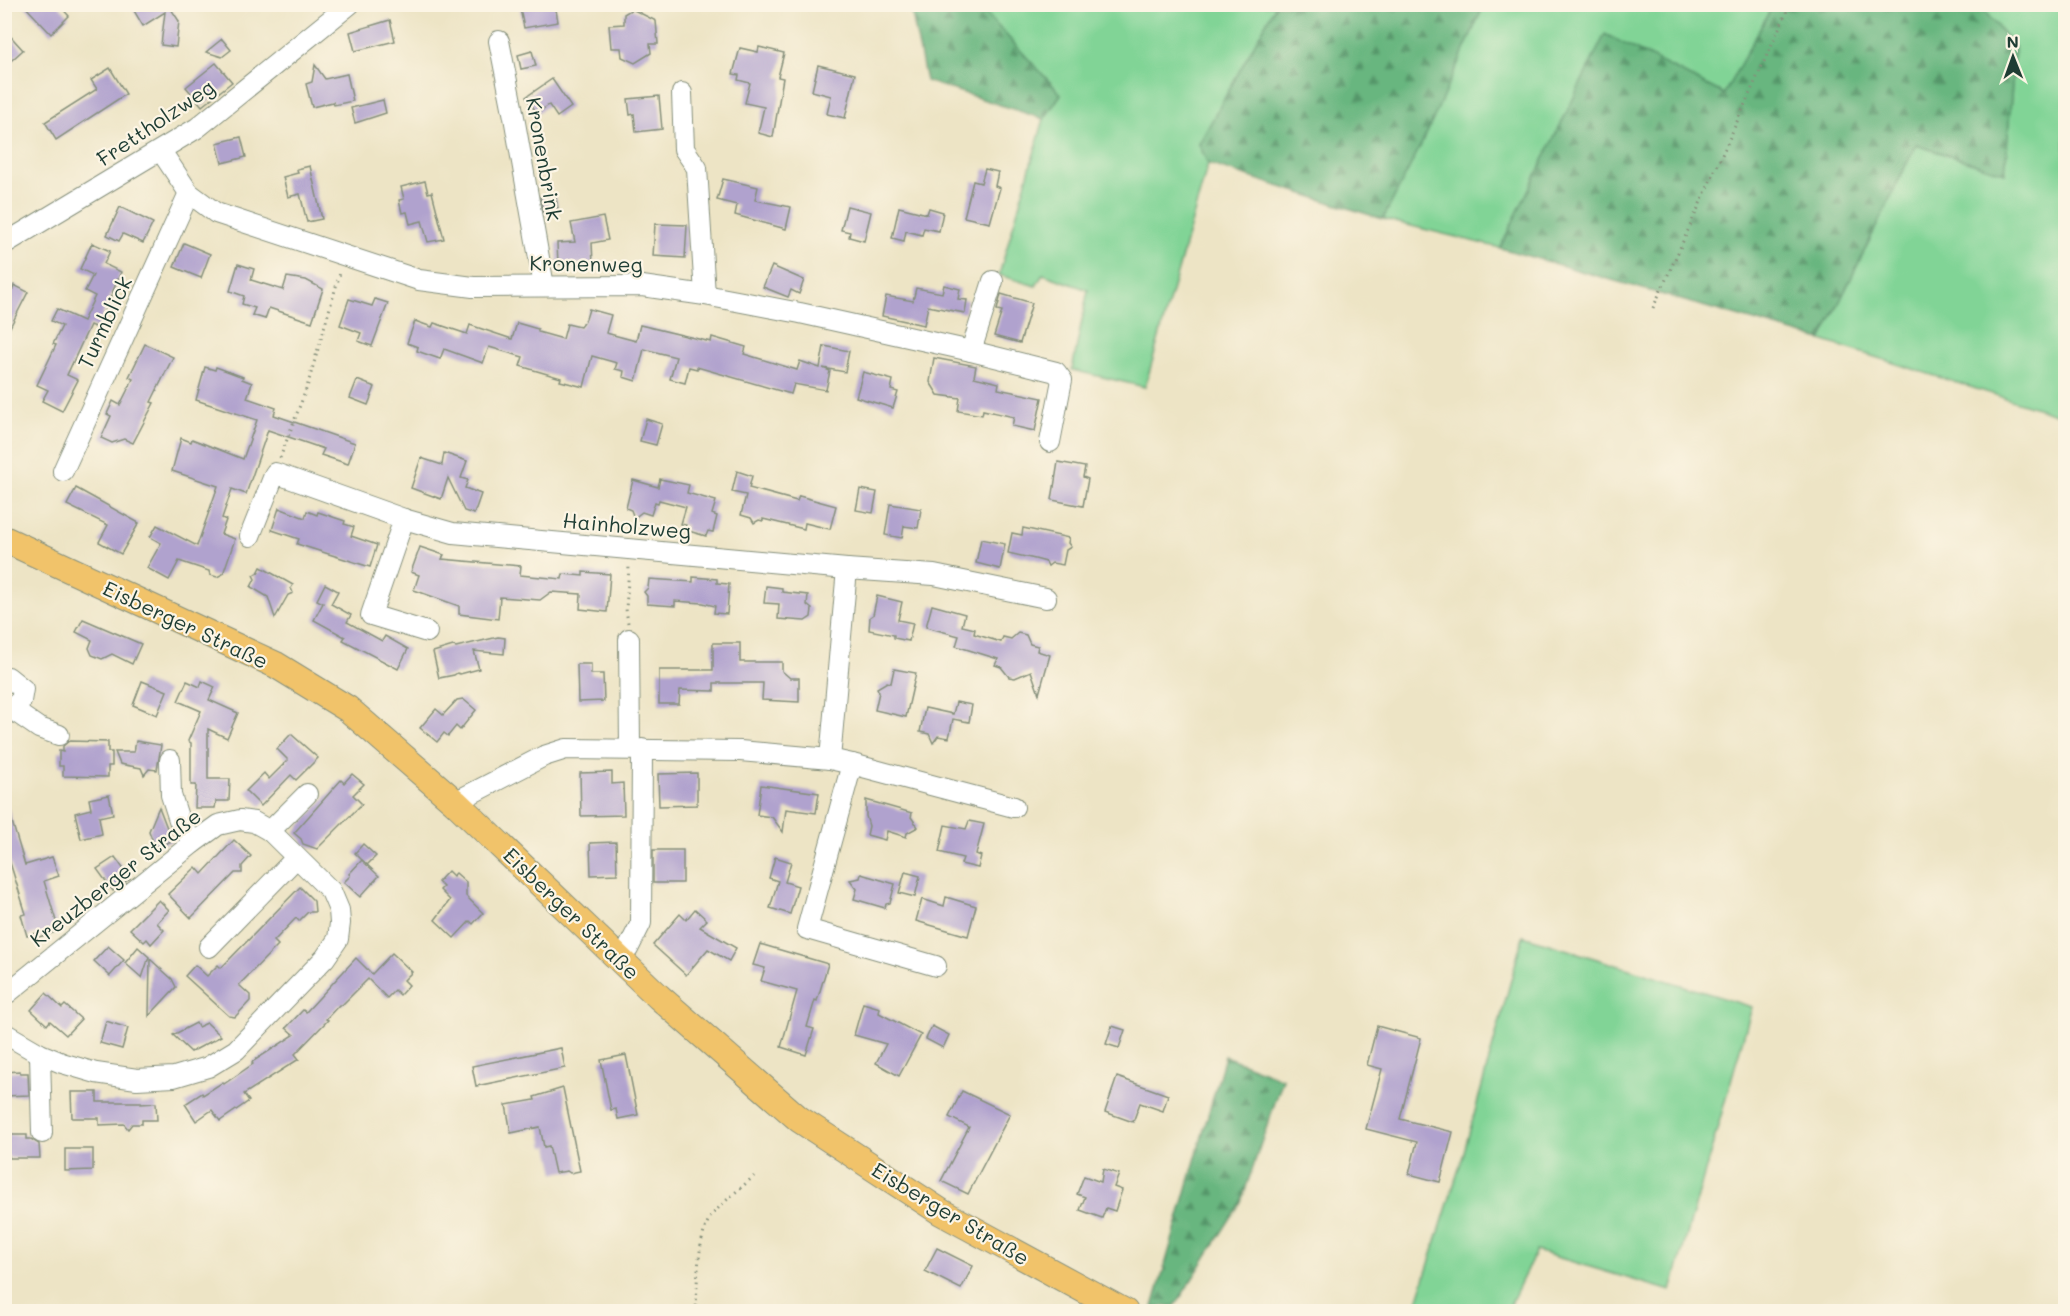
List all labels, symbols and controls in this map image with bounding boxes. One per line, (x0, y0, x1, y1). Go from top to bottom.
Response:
north arrow (1983, 27, 2043, 87)
text: N (2006, 31, 2019, 52)
street label: Frettholzweg (91, 73, 219, 171)
street label: Kronenbrink (521, 95, 569, 223)
street label: Kronenweg (529, 249, 643, 277)
street label: Turmblick (71, 271, 137, 373)
street label: Hainholzweg (562, 506, 692, 544)
street label: Eisberger Straße (99, 574, 273, 674)
street label: Kreuzberger Straße (24, 802, 206, 952)
street label: Eisberger Straße (498, 841, 646, 985)
street label: Eisberger Straße (867, 1155, 1035, 1271)

